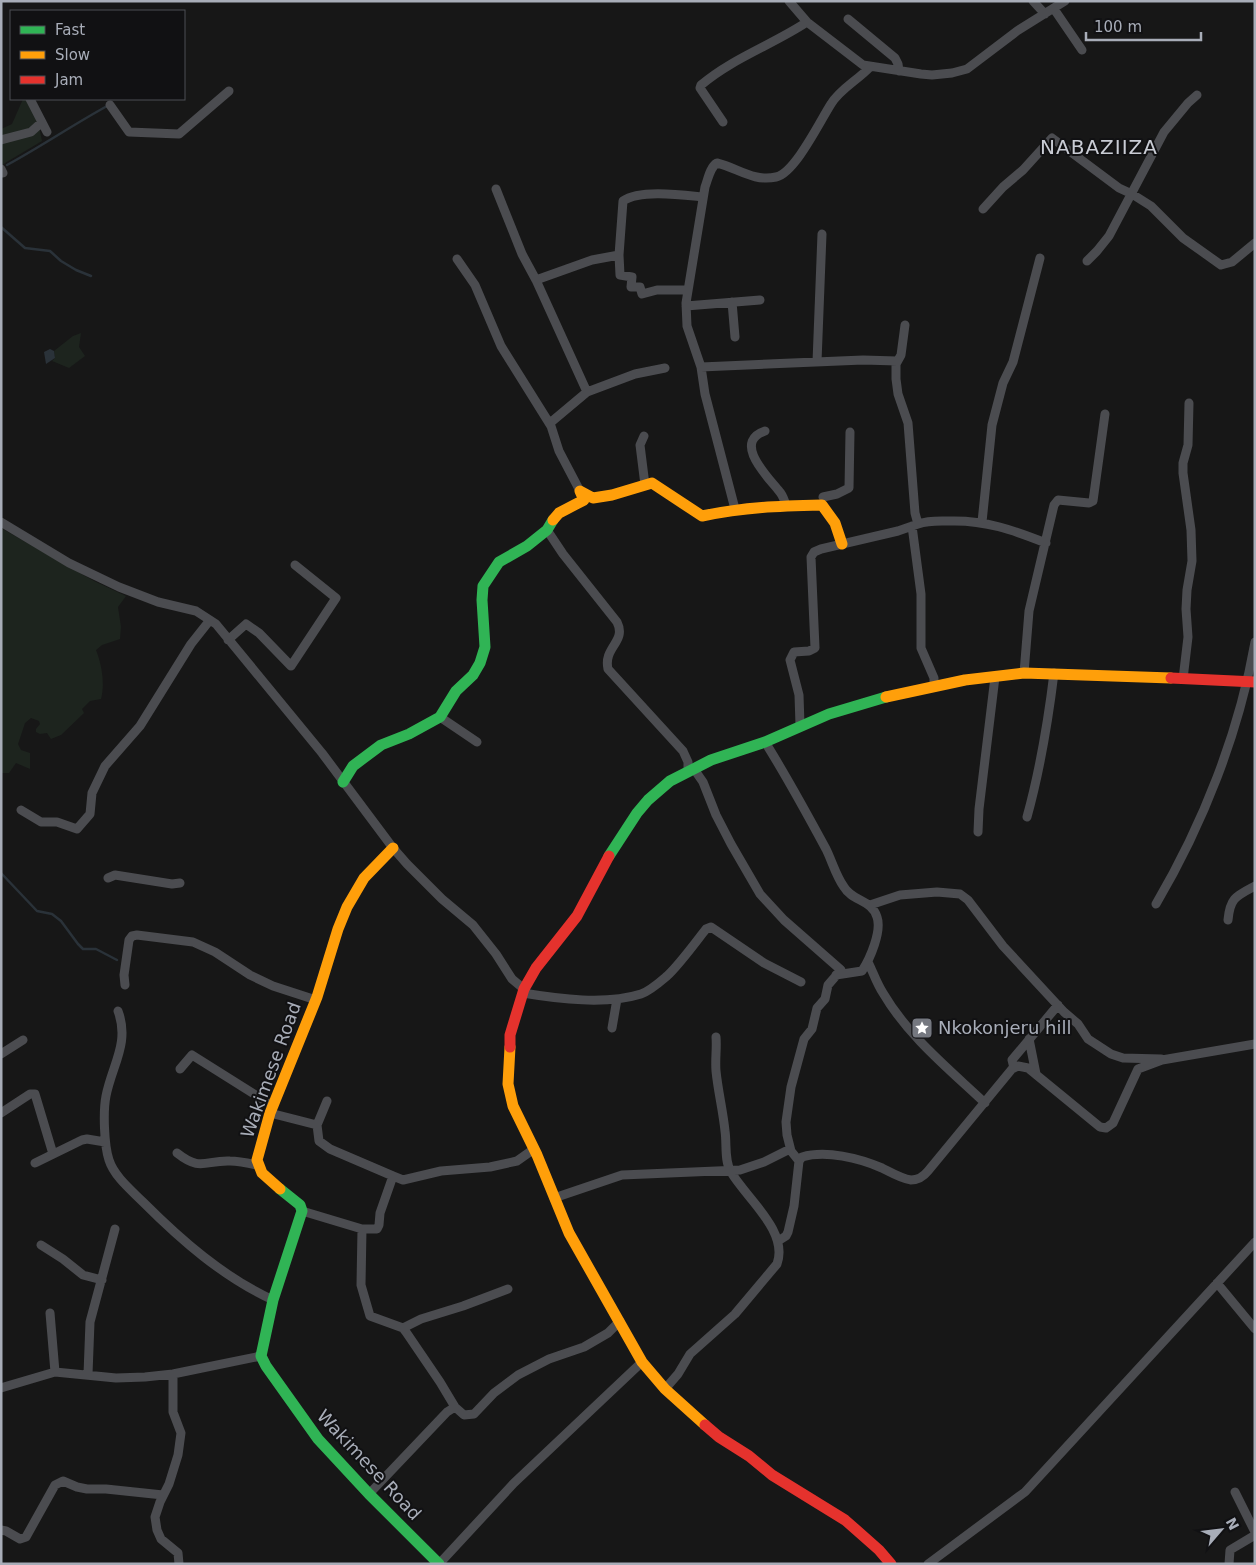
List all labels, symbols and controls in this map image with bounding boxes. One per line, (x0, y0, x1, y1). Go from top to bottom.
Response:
legend (10, 10, 185, 100)
scale bar (1086, 10, 1201, 42)
text: 100 m (1094, 18, 1142, 36)
text: Fast (55, 21, 85, 39)
text: Slow (55, 46, 90, 64)
text: Jam (54, 71, 83, 89)
district label: NABAZIIZA (1040, 135, 1158, 159)
street label: Wakimese Road (236, 999, 305, 1141)
place icon: Nkokonjeru hill (910, 1016, 934, 1040)
place label: Nkokonjeru hill (938, 1017, 1071, 1038)
street label: Wakimese Road (313, 1405, 426, 1524)
north arrow (1196, 1505, 1246, 1555)
text: N (1223, 1515, 1242, 1533)

